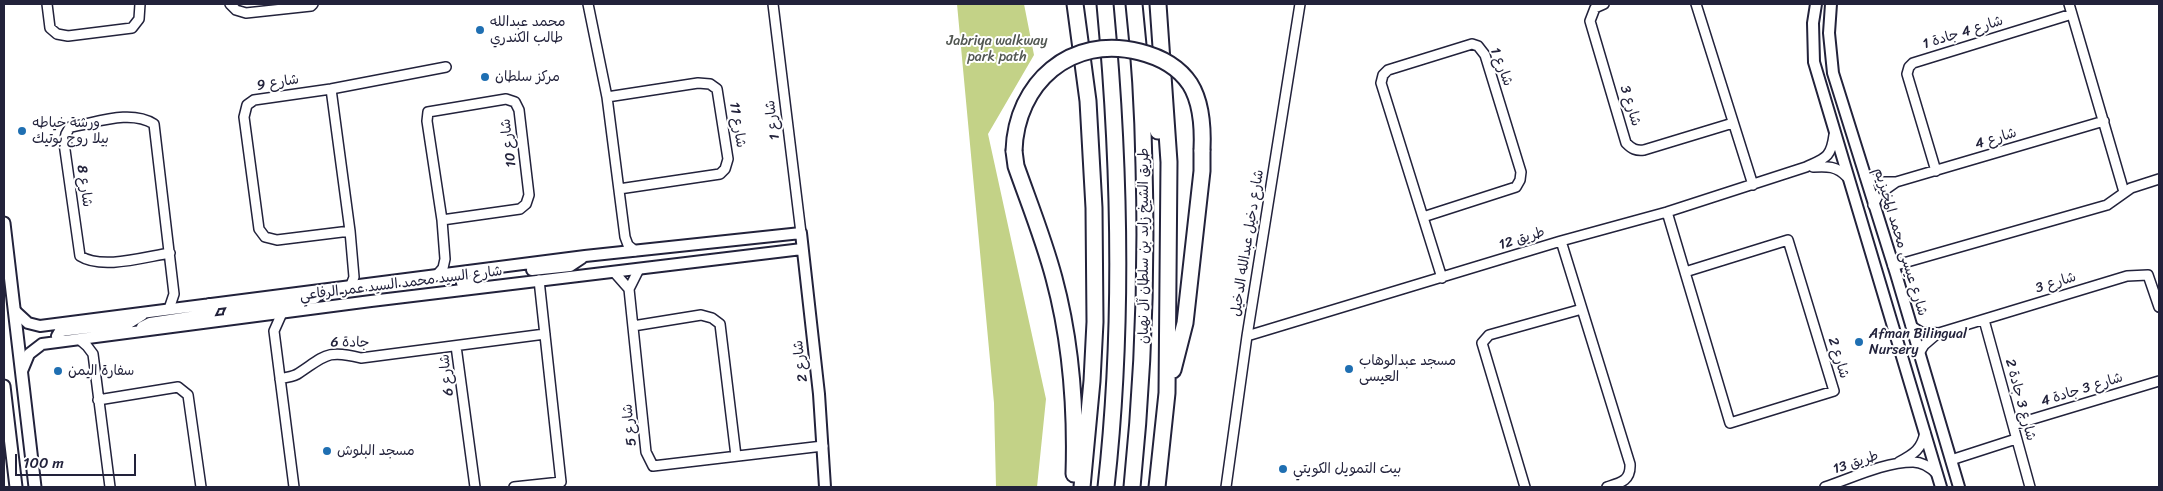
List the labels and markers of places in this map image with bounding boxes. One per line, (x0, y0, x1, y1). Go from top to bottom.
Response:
place label: محمد عبدالله طالب الكندري (490, 14, 565, 46)
marker: محمد عبدالله طالب الكندري (474, 24, 486, 36)
place label: مركز سلطان (495, 69, 560, 85)
marker: مركز سلطان (479, 71, 491, 83)
place label: ورشة خياطه بيلا روج بوتيك (32, 115, 109, 148)
marker: ورشة خياطه بيلا روج بوتيك (16, 125, 28, 137)
place label: Afman Bilingual Nursery (1869, 326, 1967, 358)
marker: Afman Bilingual Nursery (1853, 336, 1865, 348)
place label: مسجد عبدالوهاب العيسى (1359, 353, 1456, 386)
place label: سفارة اليمن (68, 363, 134, 379)
marker: مسجد عبدالوهاب العيسى (1343, 363, 1355, 375)
marker: سفارة اليمن (52, 365, 64, 377)
place label: مسجد البلوش (337, 443, 415, 459)
marker: مسجد البلوش (321, 445, 333, 457)
place label: بيت التمويل الكويتي (1293, 461, 1401, 477)
marker: بيت التمويل الكويتي (1277, 463, 1289, 475)

